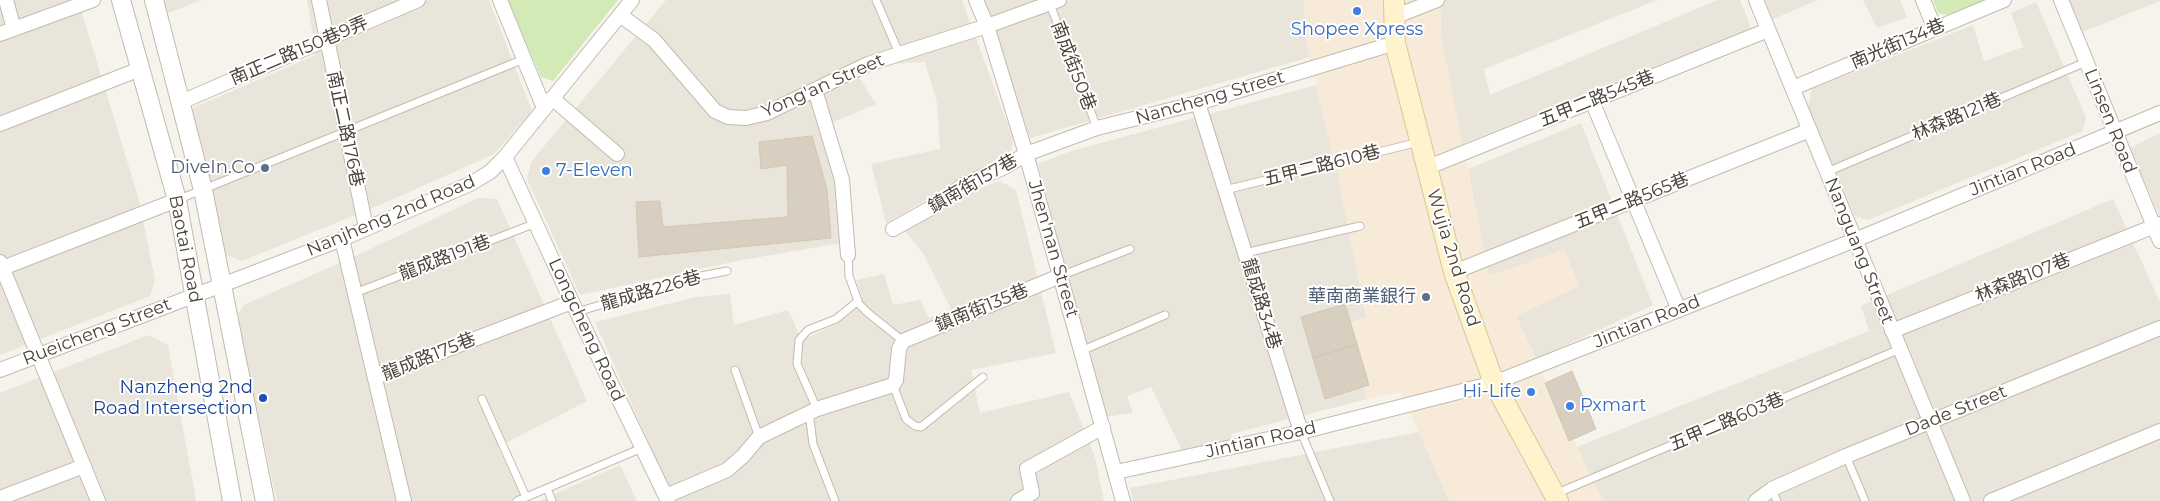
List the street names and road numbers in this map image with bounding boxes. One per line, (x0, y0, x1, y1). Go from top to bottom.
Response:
street label: 南正二路150巷9弄 (227, 12, 371, 90)
street label: 南光街134巷 (1848, 14, 1948, 74)
street label: 南成街50巷 (1046, 18, 1100, 114)
street label: Yong'an Street (758, 49, 888, 123)
street label: Linsen Road (2079, 65, 2141, 177)
street label: Nancheng Street (1133, 66, 1287, 130)
street label: 五甲二路545巷 (1536, 66, 1658, 132)
street label: 南正二路176巷 (322, 69, 368, 189)
street label: 林森路121巷 (1909, 88, 2005, 146)
street label: Jintian Road (1967, 139, 2079, 201)
street label: 五甲二路610巷 (1261, 141, 1383, 191)
street label: 鎮南街157巷 (925, 150, 1021, 218)
street label: 五甲二路565巷 (1572, 168, 1692, 234)
street label: Nanjheng 2nd Road (303, 171, 479, 261)
street label: Nanguang Street (1820, 175, 1898, 327)
street label: Jhen'nan Street (1023, 178, 1083, 320)
street label: Wujia 2nd Road (1422, 186, 1484, 330)
street label: Baotai Road (164, 193, 206, 305)
street label: 龍成路191巷 (396, 231, 494, 285)
street label: 林森路107巷 (1972, 249, 2074, 307)
street label: Longcheng Road (543, 255, 629, 405)
street label: 龍成路34巷 (1237, 256, 1285, 352)
street label: 龍成路226巷 (598, 266, 704, 316)
street label: 鎮南街135巷 (932, 280, 1032, 336)
street label: Jintian Road (1591, 291, 1703, 353)
street label: Rueicheng Street (20, 294, 174, 370)
street label: 龍成路175巷 (379, 328, 479, 386)
street label: Dade Street (1902, 381, 2010, 441)
street label: 五甲二路603巷 (1666, 388, 1788, 456)
street label: Jintian Road (1204, 417, 1318, 463)

